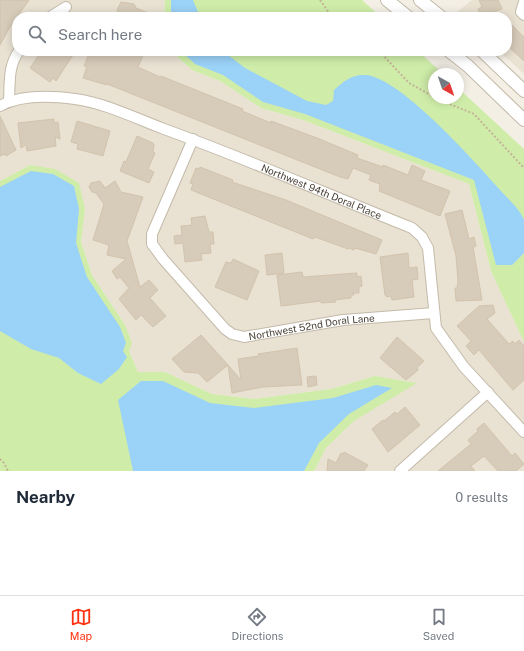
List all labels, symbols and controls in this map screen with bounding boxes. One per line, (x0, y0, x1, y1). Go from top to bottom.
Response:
search box (12, 12, 512, 56)
icon: search (26, 23, 48, 45)
text: Search here (58, 26, 142, 43)
north arrow (428, 68, 464, 104)
street label: Northwest 94th Doral Place (260, 161, 384, 221)
street label: Northwest 52nd Doral Lane (248, 312, 375, 342)
text: Nearby (16, 487, 75, 507)
text: 0 results (455, 490, 508, 505)
tab: Map (70, 606, 92, 642)
tab: Directions (232, 606, 283, 642)
tab: Saved (423, 606, 454, 642)

